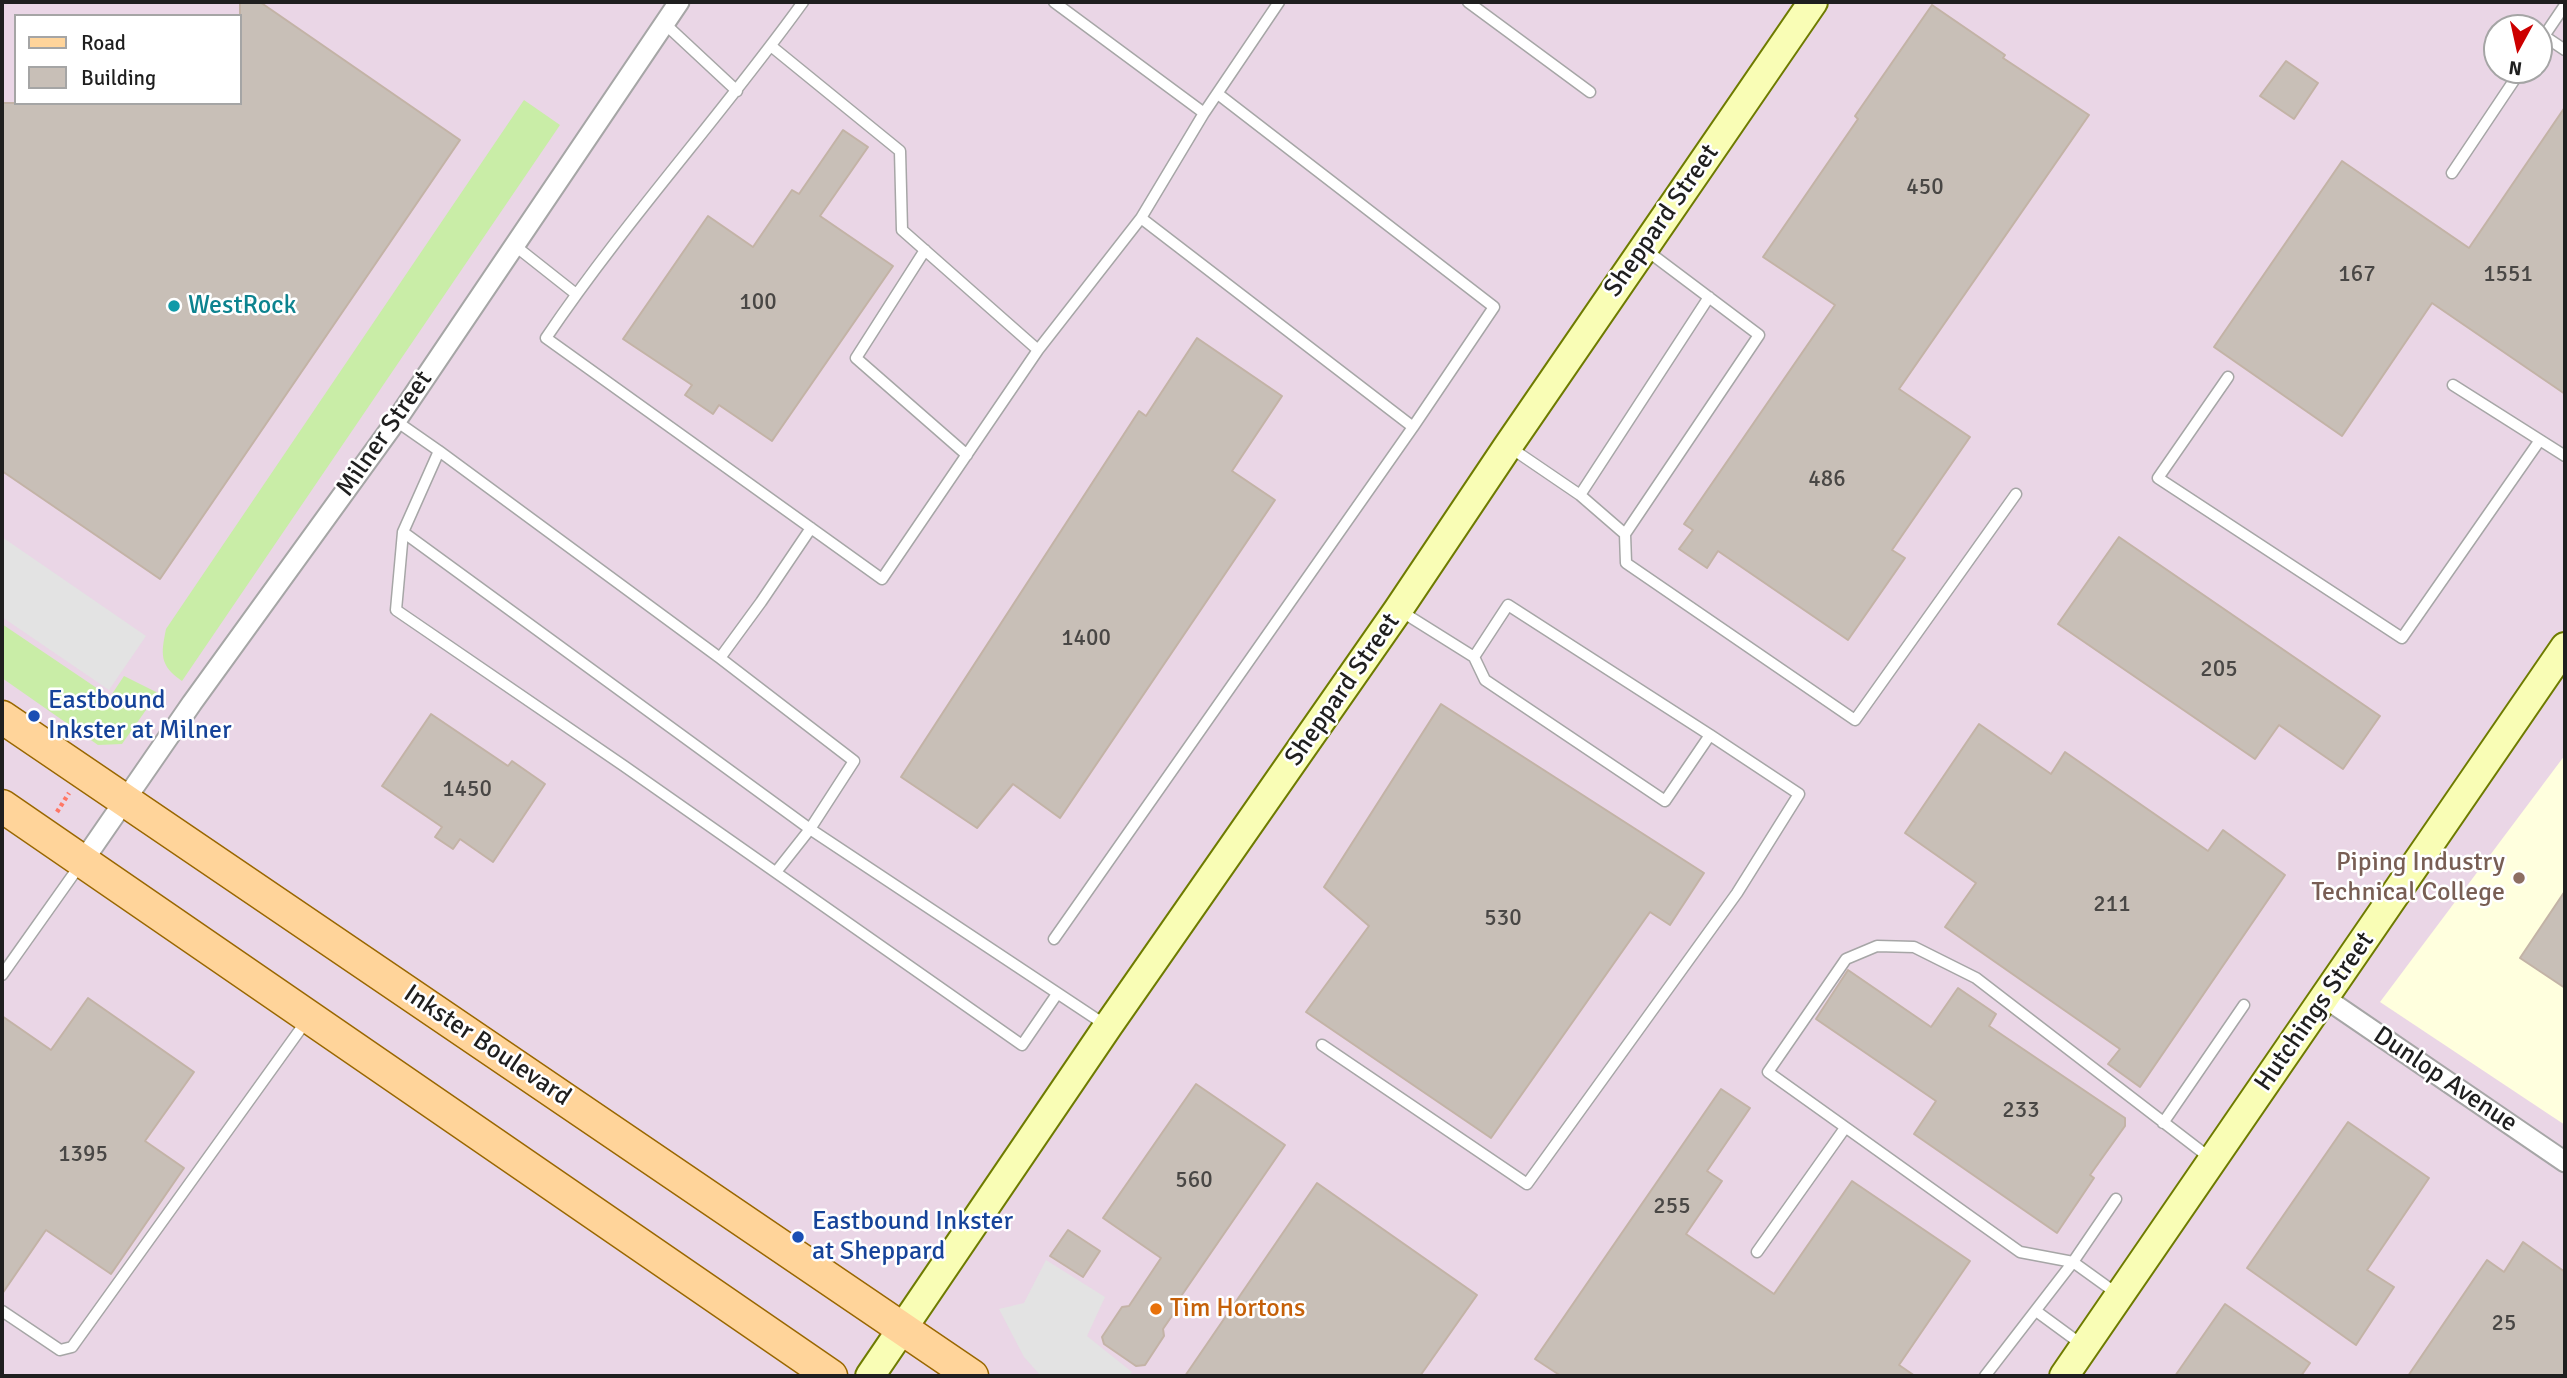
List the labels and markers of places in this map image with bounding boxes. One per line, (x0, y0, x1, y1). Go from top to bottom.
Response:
place label: WestRock (188, 290, 297, 322)
marker: WestRock (166, 298, 182, 314)
place label: Eastbound Inkster at Milner (48, 685, 232, 746)
marker: Eastbound Inkster at Milner (26, 708, 42, 724)
place label: Piping Industry Technical College (2311, 847, 2505, 908)
marker: Piping Industry Technical College (2511, 870, 2527, 886)
place label: Eastbound Inkster at Sheppard (812, 1206, 1013, 1268)
marker: Eastbound Inkster at Sheppard (790, 1229, 806, 1245)
place label: Tim Hortons (1170, 1293, 1305, 1325)
marker: Tim Hortons (1148, 1301, 1164, 1317)

